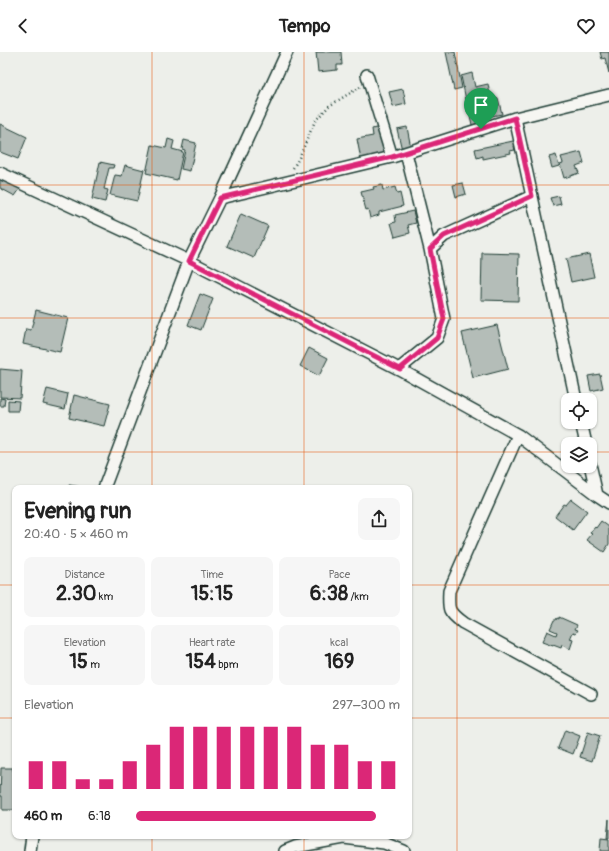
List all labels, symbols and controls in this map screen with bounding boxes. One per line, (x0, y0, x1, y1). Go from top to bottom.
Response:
icon: back (12, 15, 34, 37)
text: Tempo (279, 15, 330, 38)
icon: heart (575, 15, 597, 37)
pin (464, 88, 498, 129)
icon: arrive (470, 94, 492, 116)
map controls (561, 393, 597, 473)
button: locate (561, 393, 597, 429)
button: layers (561, 437, 597, 473)
text: Evening run (24, 497, 132, 525)
button: share (358, 498, 400, 540)
text: 20:40 · 5 × 460 m (24, 526, 128, 542)
text: Distance (65, 568, 105, 581)
text: Time (200, 568, 223, 581)
text: Pace (328, 568, 350, 581)
text: 2.30 (56, 581, 96, 606)
text: 15:15 (191, 581, 233, 606)
text: 6:38 (310, 581, 348, 606)
text: km (96, 590, 113, 603)
text: /km (348, 590, 369, 603)
text: Elevation (64, 636, 106, 649)
text: Heart rate (189, 636, 235, 649)
text: kcal (330, 636, 348, 649)
text: 15 (69, 649, 88, 674)
text: 154 (185, 649, 216, 674)
text: 169 (324, 649, 354, 674)
text: m (88, 658, 100, 671)
text: bpm (216, 658, 239, 671)
text: Elevation (24, 697, 74, 713)
text: 297–300 m (332, 697, 400, 713)
text: 460 m (24, 808, 62, 824)
text: 6:18 (88, 808, 111, 824)

